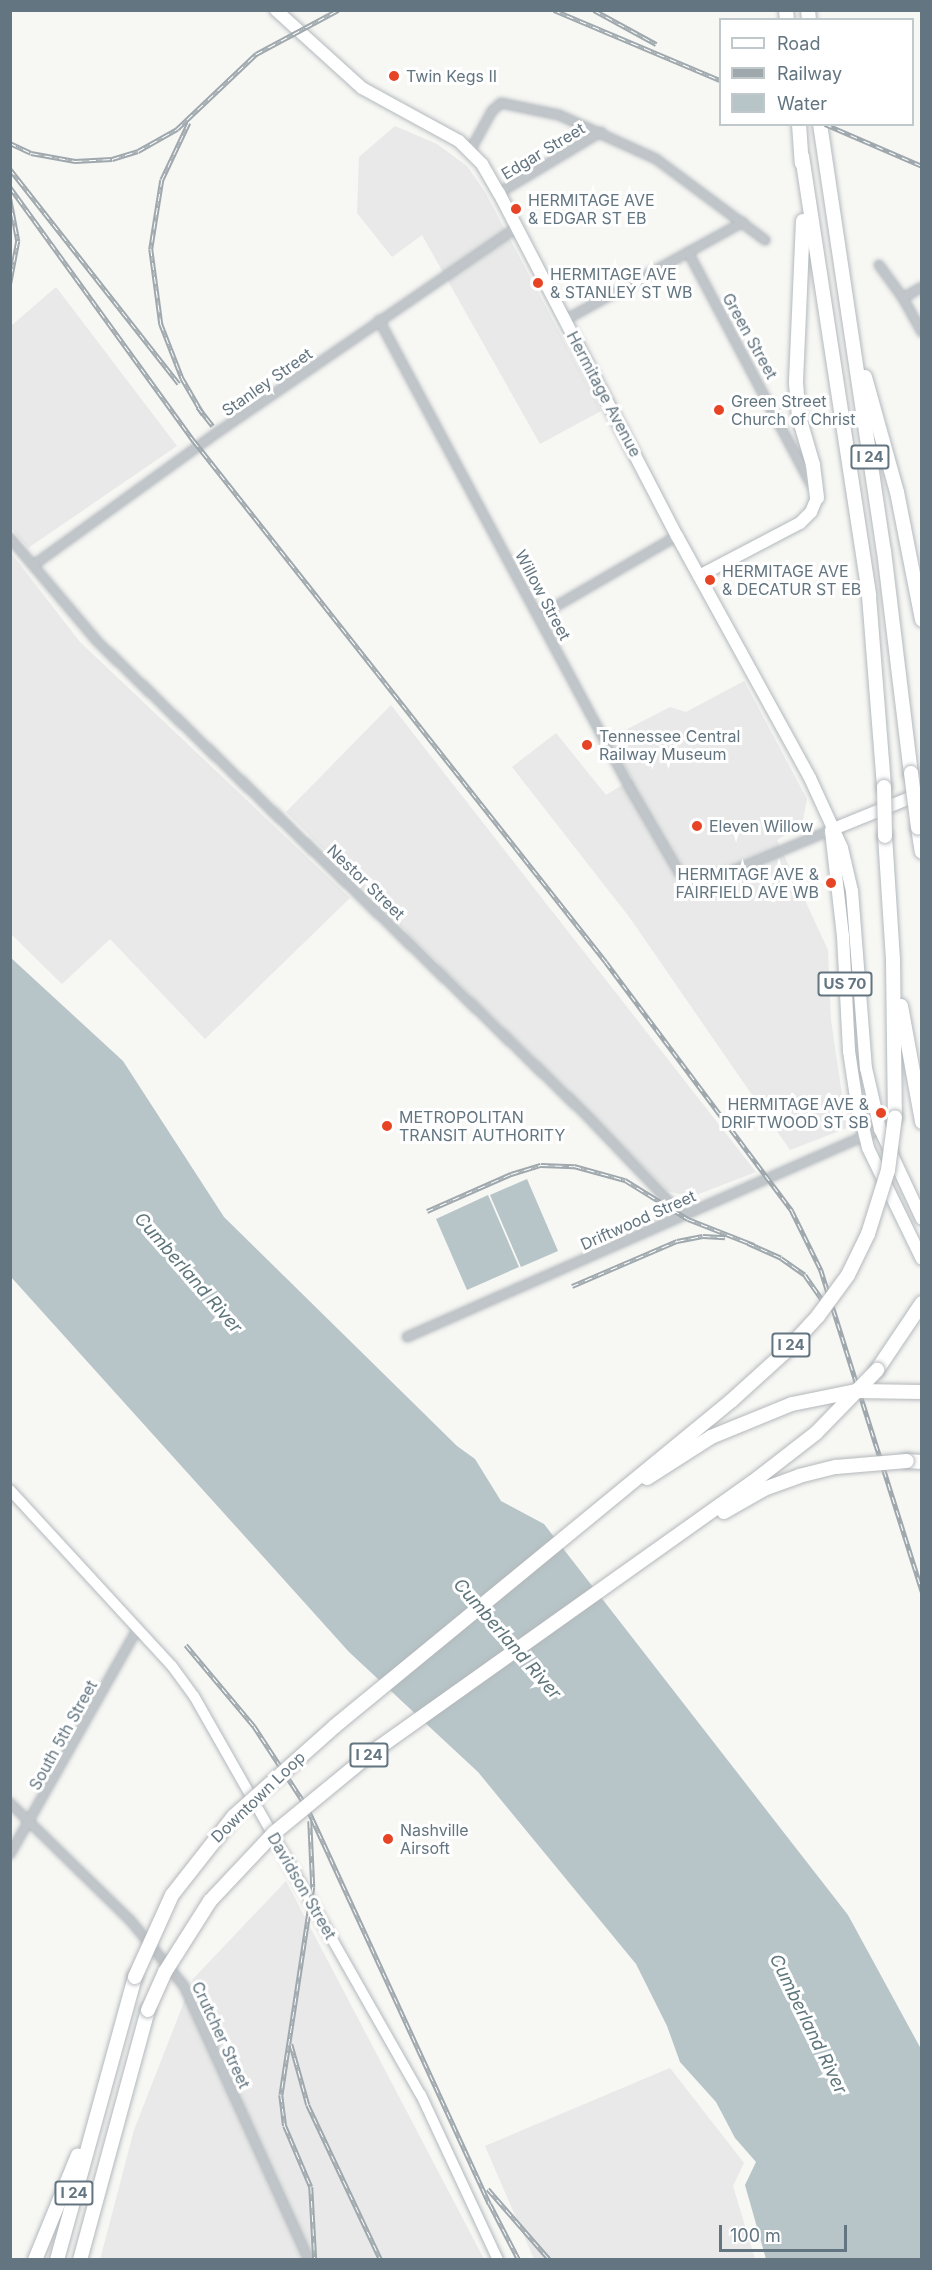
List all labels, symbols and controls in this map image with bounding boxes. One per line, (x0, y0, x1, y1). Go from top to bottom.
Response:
legend (719, 18, 914, 126)
text: Road (777, 33, 820, 54)
text: Railway (777, 63, 842, 84)
place label: Twin Kegs II (406, 66, 497, 86)
marker: Twin Kegs II (387, 69, 401, 83)
text: Water (777, 93, 827, 114)
street label: Edgar Street (498, 119, 588, 183)
place label: HERMITAGE AVE & EDGAR ST EB (528, 190, 655, 228)
marker: HERMITAGE AVE & EDGAR ST EB (509, 202, 523, 216)
place label: HERMITAGE AVE & STANLEY ST WB (550, 264, 692, 302)
marker: HERMITAGE AVE & STANLEY ST WB (531, 276, 545, 290)
street label: Green Street (718, 290, 782, 382)
street label: Hermitage Avenue (563, 328, 645, 460)
street label: Stanley Street (218, 344, 316, 420)
place label: Green Street Church of Christ (731, 391, 855, 429)
marker: Green Street Church of Christ (712, 403, 726, 417)
road number: I 24 (849, 445, 891, 469)
street label: Willow Street (511, 547, 575, 643)
place label: HERMITAGE AVE & DECATUR ST EB (722, 561, 861, 599)
marker: HERMITAGE AVE & DECATUR ST EB (703, 573, 717, 587)
place label: Tennessee Central Railway Museum (599, 726, 740, 764)
marker: Tennessee Central Railway Museum (580, 738, 594, 752)
place label: Eleven Willow (709, 816, 813, 836)
marker: Eleven Willow (690, 819, 704, 833)
street label: Nestor Street (323, 840, 409, 924)
place label: HERMITAGE AVE & FAIRFIELD AVE WB (676, 864, 819, 902)
marker: HERMITAGE AVE & FAIRFIELD AVE WB (824, 876, 838, 890)
road number: US 70 (816, 972, 874, 996)
place label: HERMITAGE AVE & DRIFTWOOD ST SB (721, 1094, 869, 1132)
marker: HERMITAGE AVE & DRIFTWOOD ST SB (874, 1106, 888, 1120)
place label: METROPOLITAN TRANSIT AUTHORITY (399, 1107, 565, 1145)
marker: METROPOLITAN TRANSIT AUTHORITY (380, 1119, 394, 1133)
street label: Driftwood Street (577, 1186, 699, 1254)
water label: Cumberland River (130, 1208, 246, 1338)
road number: I 24 (770, 1333, 812, 1357)
water label: Cumberland River (449, 1574, 565, 1704)
street label: South 5th Street (25, 1677, 101, 1793)
road number: I 24 (348, 1743, 390, 1767)
street label: Downtown Loop (207, 1747, 309, 1847)
place label: Nashville Airsoft (400, 1820, 469, 1858)
street label: Davidson Street (264, 1829, 340, 1943)
marker: Nashville Airsoft (381, 1832, 395, 1846)
water label: Cumberland River (765, 1950, 851, 2098)
street label: Crutcher Street (188, 1978, 254, 2092)
road number: I 24 (53, 2181, 95, 2205)
scale bar (722, 2213, 850, 2251)
text: 100 m (730, 2225, 781, 2246)

